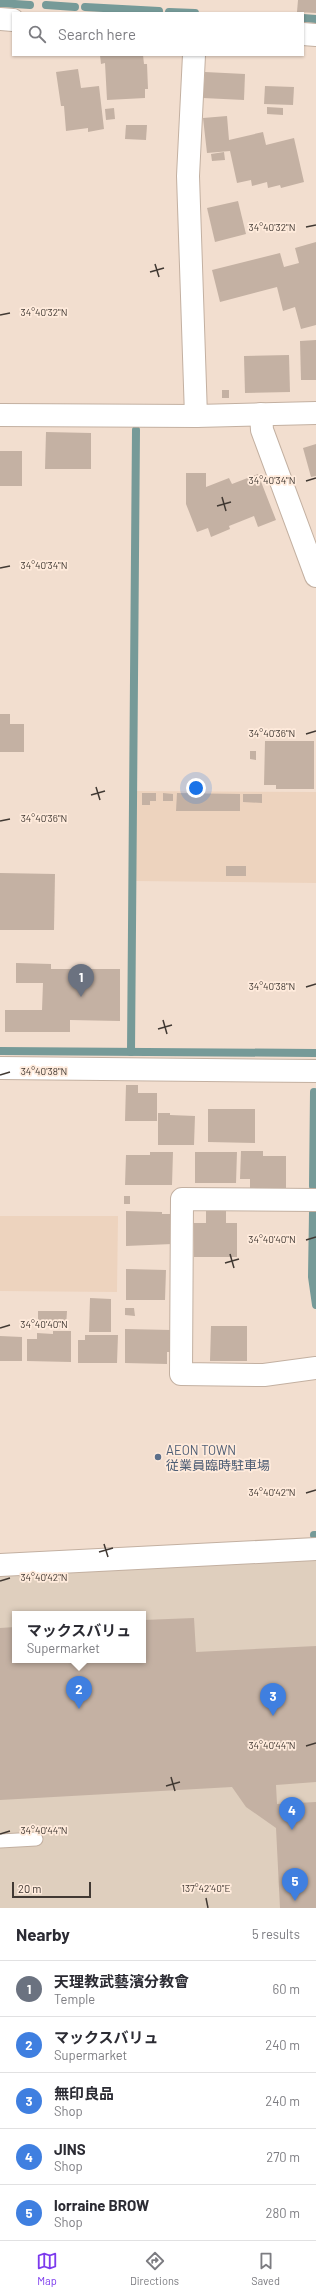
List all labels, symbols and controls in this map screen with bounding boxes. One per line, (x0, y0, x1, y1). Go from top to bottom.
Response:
search box (12, 12, 304, 56)
icon: search (26, 23, 48, 45)
text: Search here (58, 25, 136, 43)
text: 34°40'32"N (249, 221, 295, 233)
text: 34°40'32"N (21, 306, 67, 318)
text: 34°40'34"N (249, 474, 295, 486)
text: 34°40'34"N (21, 559, 67, 571)
text: 34°40'36"N (249, 727, 295, 739)
your location (186, 778, 206, 798)
text: 34°40'36"N (21, 812, 67, 824)
pin: 1 (68, 964, 94, 997)
text: 34°40'38"N (249, 980, 295, 992)
text: 34°40'38"N (21, 1065, 67, 1077)
text: 34°40'40"N (248, 1233, 296, 1245)
text: 34°40'40"N (20, 1318, 68, 1330)
place label: AEON TOWN 従業員臨時駐車場 (166, 1442, 270, 1473)
marker: AEON TOWN 従業員臨時駐車場 (153, 1452, 163, 1462)
text: 34°40'42"N (248, 1486, 296, 1498)
text: 34°40'42"N (20, 1571, 68, 1583)
popup (12, 1611, 146, 1663)
text: マックスバリュ (27, 1621, 131, 1639)
text: Supermarket (27, 1640, 100, 1656)
pin: 2 (66, 1676, 92, 1709)
pin: 3 (260, 1683, 286, 1716)
text: 34°40'44"N (248, 1739, 296, 1751)
pin: 4 (279, 1797, 305, 1830)
text: 34°40'44"N (20, 1824, 68, 1836)
pin: 5 (282, 1868, 308, 1901)
scale bar (12, 1880, 91, 1899)
text: 20 m (18, 1882, 41, 1895)
text: 137°42'40"E (181, 1882, 231, 1894)
text: Nearby (16, 1924, 70, 1944)
text: 5 results (252, 1926, 300, 1942)
text: 天理教武藝濱分教會 (54, 1972, 189, 1990)
text: 1 (27, 1981, 31, 1997)
text: 60 m (273, 1981, 300, 1997)
text: Temple (54, 1991, 95, 2007)
text: マックスバリュ (54, 2028, 159, 2046)
text: 2 (25, 2037, 33, 2053)
text: 240 m (265, 2037, 300, 2053)
text: Supermarket (54, 2047, 127, 2063)
text: 無印良品 (54, 2084, 114, 2102)
text: 3 (25, 2093, 33, 2109)
text: 240 m (265, 2093, 300, 2109)
text: Shop (54, 2103, 83, 2119)
text: JINS (54, 2140, 86, 2158)
text: 4 (25, 2149, 33, 2165)
text: 270 m (266, 2149, 300, 2165)
text: Shop (54, 2158, 83, 2174)
text: lorraine BROW (54, 2196, 149, 2214)
text: 5 (25, 2205, 33, 2221)
text: 280 m (266, 2205, 300, 2221)
text: Shop (54, 2214, 83, 2230)
tab: Map (36, 2250, 58, 2287)
tab: Directions (130, 2250, 179, 2287)
tab: Saved (251, 2250, 280, 2287)

